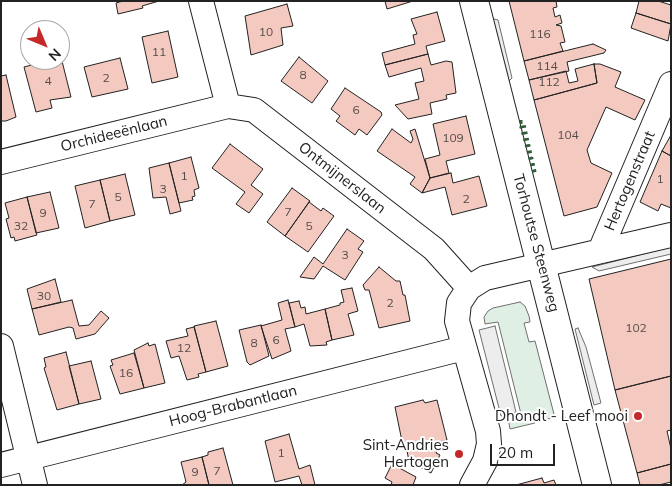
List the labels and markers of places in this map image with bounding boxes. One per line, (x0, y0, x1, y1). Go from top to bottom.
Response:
place label: Dhondt - Leef mooi (495, 407, 628, 425)
marker: Dhondt - Leef mooi (632, 410, 644, 422)
place label: Sint-Andries Hertogen (363, 436, 449, 471)
marker: Sint-Andries Hertogen (453, 448, 465, 460)

